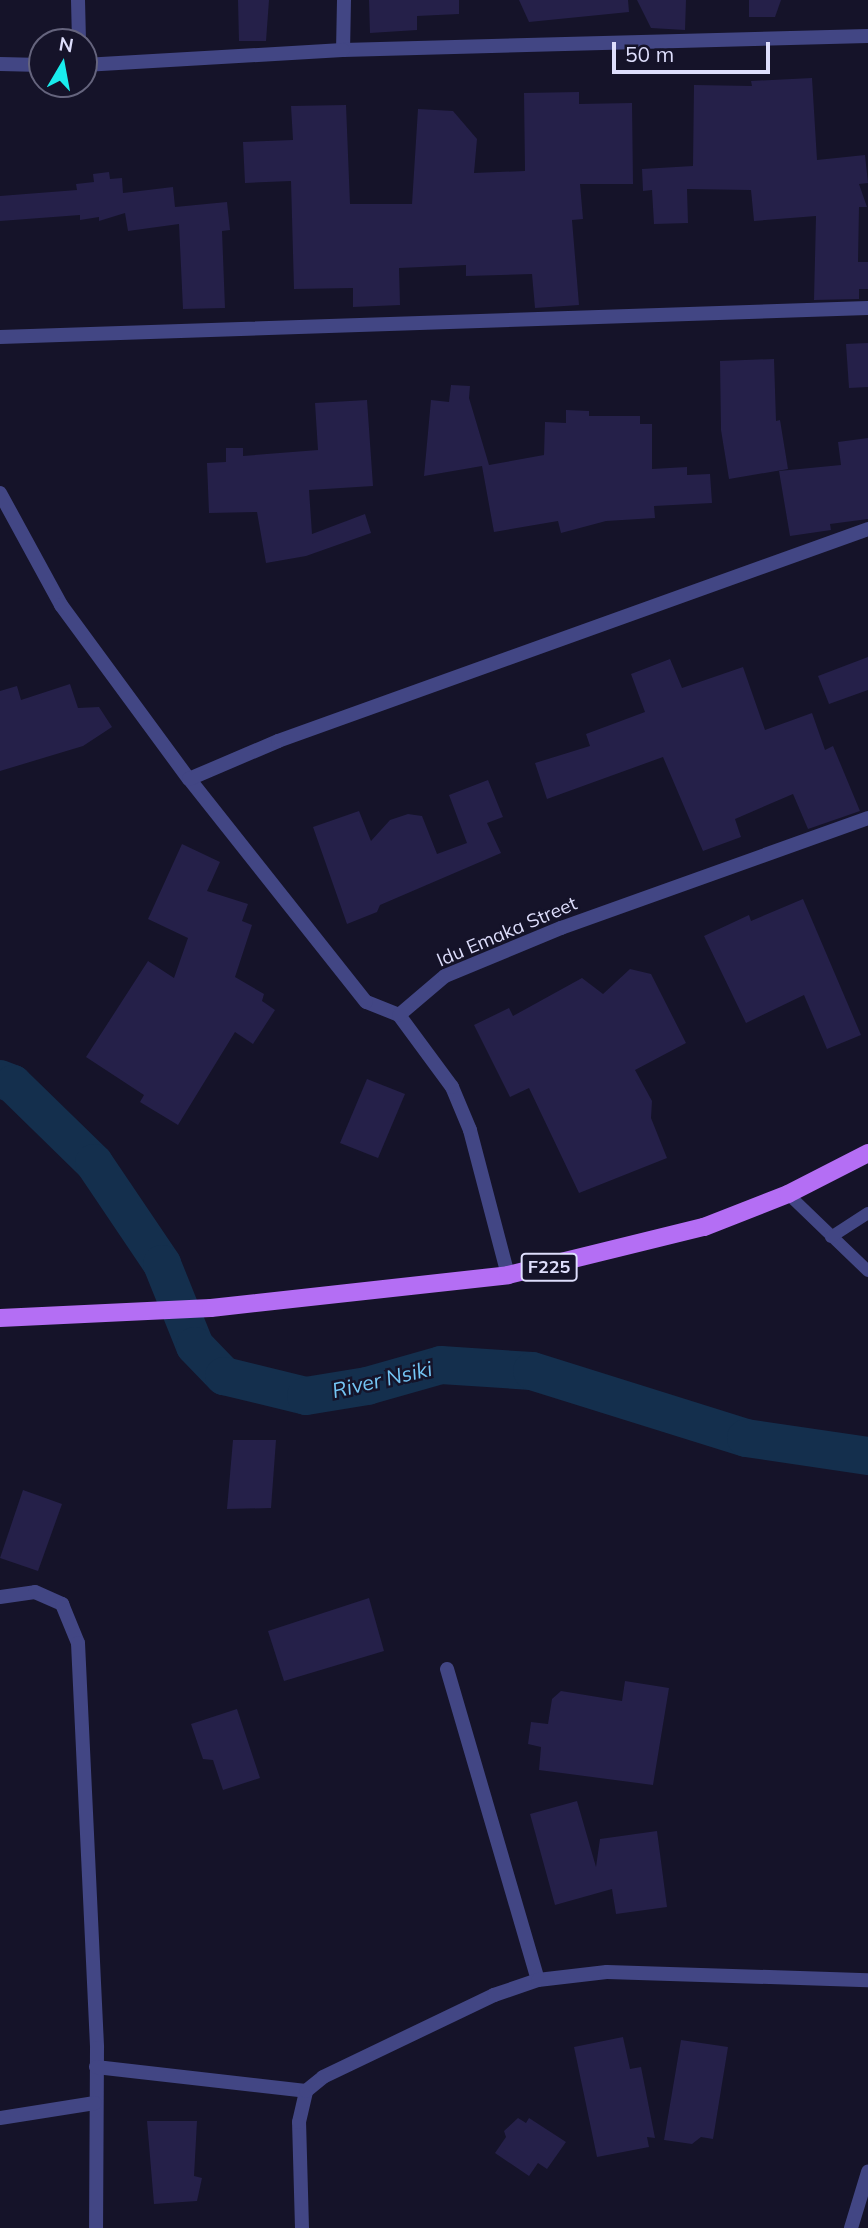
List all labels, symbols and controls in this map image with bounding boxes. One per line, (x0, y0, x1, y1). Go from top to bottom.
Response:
north arrow (28, 28, 98, 98)
scale bar (616, 28, 774, 72)
text: N (57, 31, 75, 57)
text: 50 m (625, 41, 674, 67)
street label: Idu Emaka Street (433, 892, 581, 972)
road number: F225 (519, 1252, 579, 1282)
water label: River Nsiki (329, 1355, 435, 1403)

